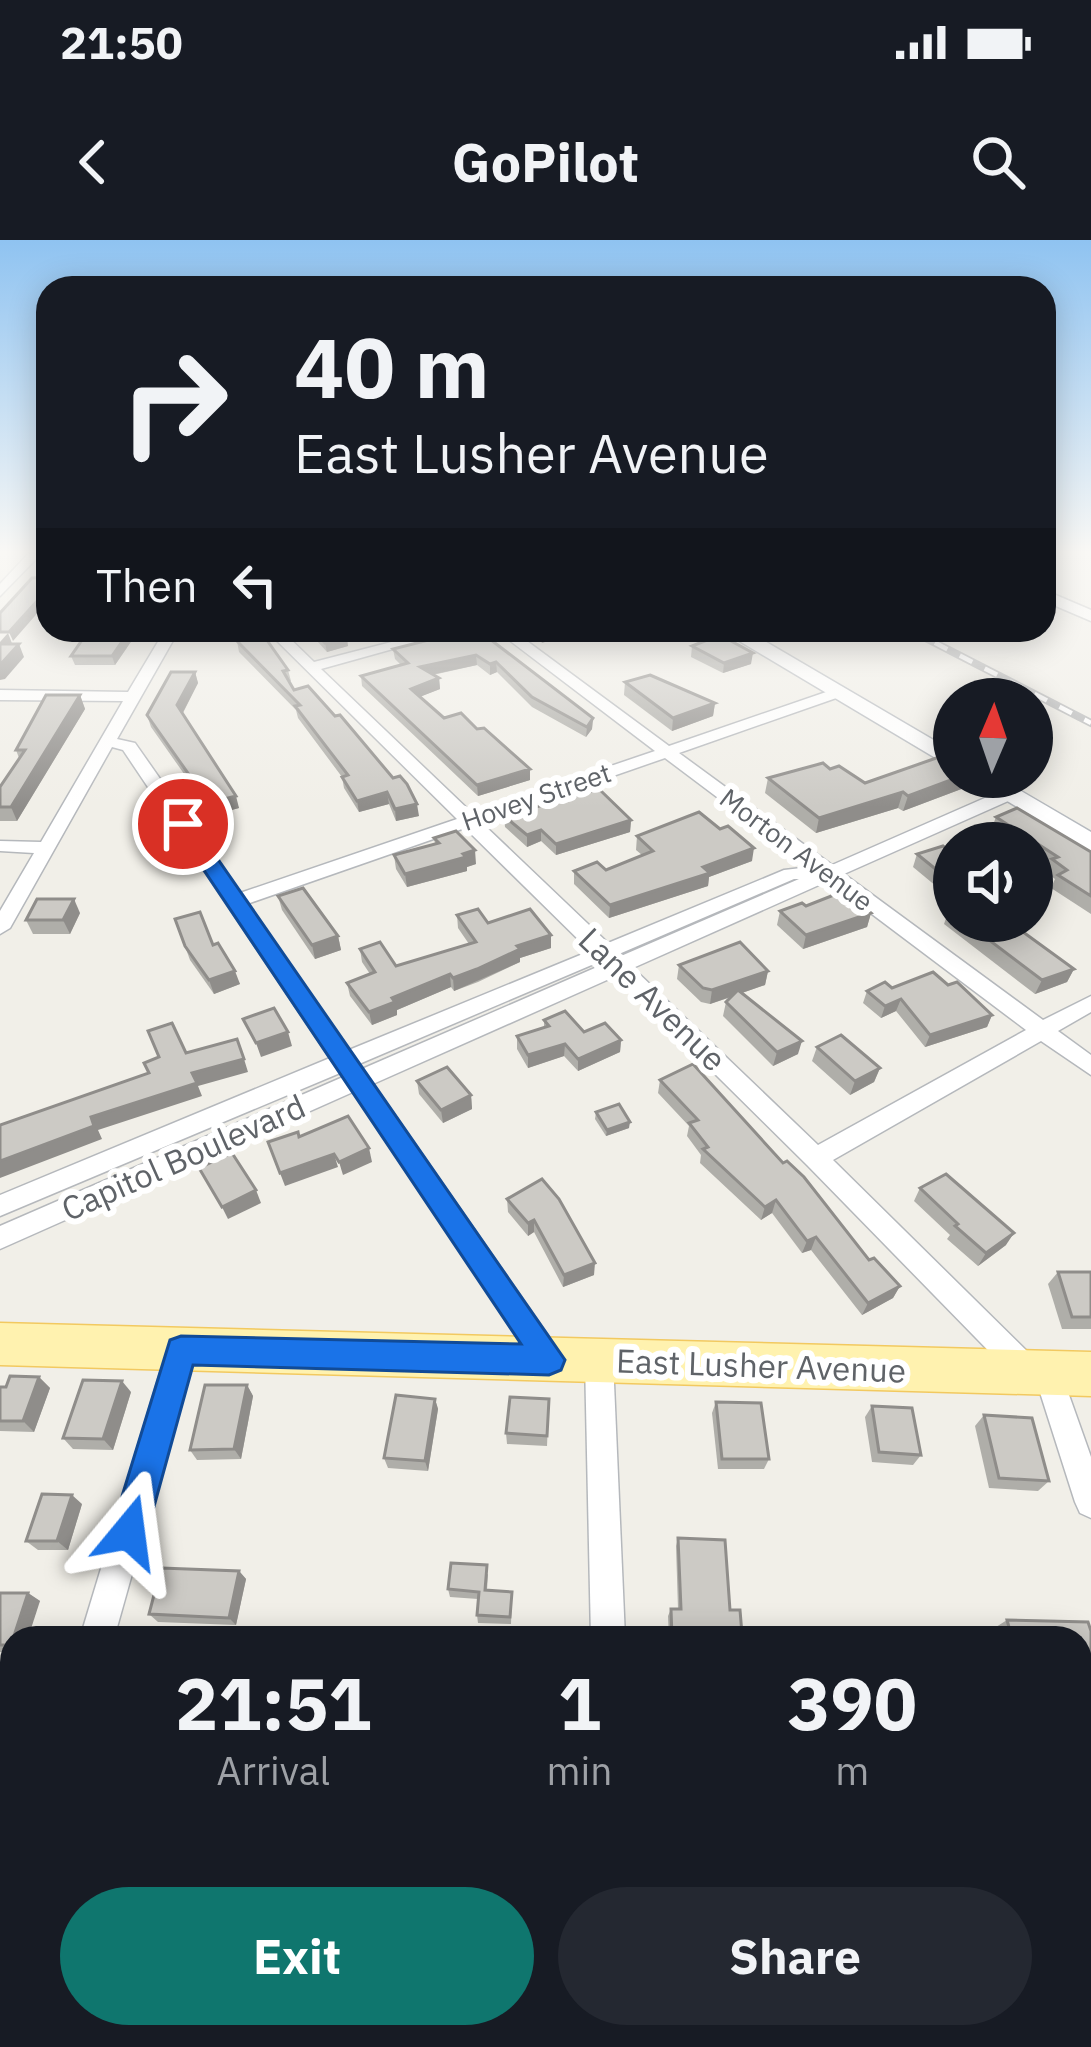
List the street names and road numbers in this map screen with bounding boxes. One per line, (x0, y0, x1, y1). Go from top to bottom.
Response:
street label: Hovey Street (457, 754, 615, 838)
street label: Morton Avenue (713, 780, 881, 918)
street label: Lane Avenue (570, 918, 736, 1080)
street label: Capitol Boulevard (54, 1084, 312, 1230)
street label: East Lusher Avenue (615, 1338, 907, 1392)

